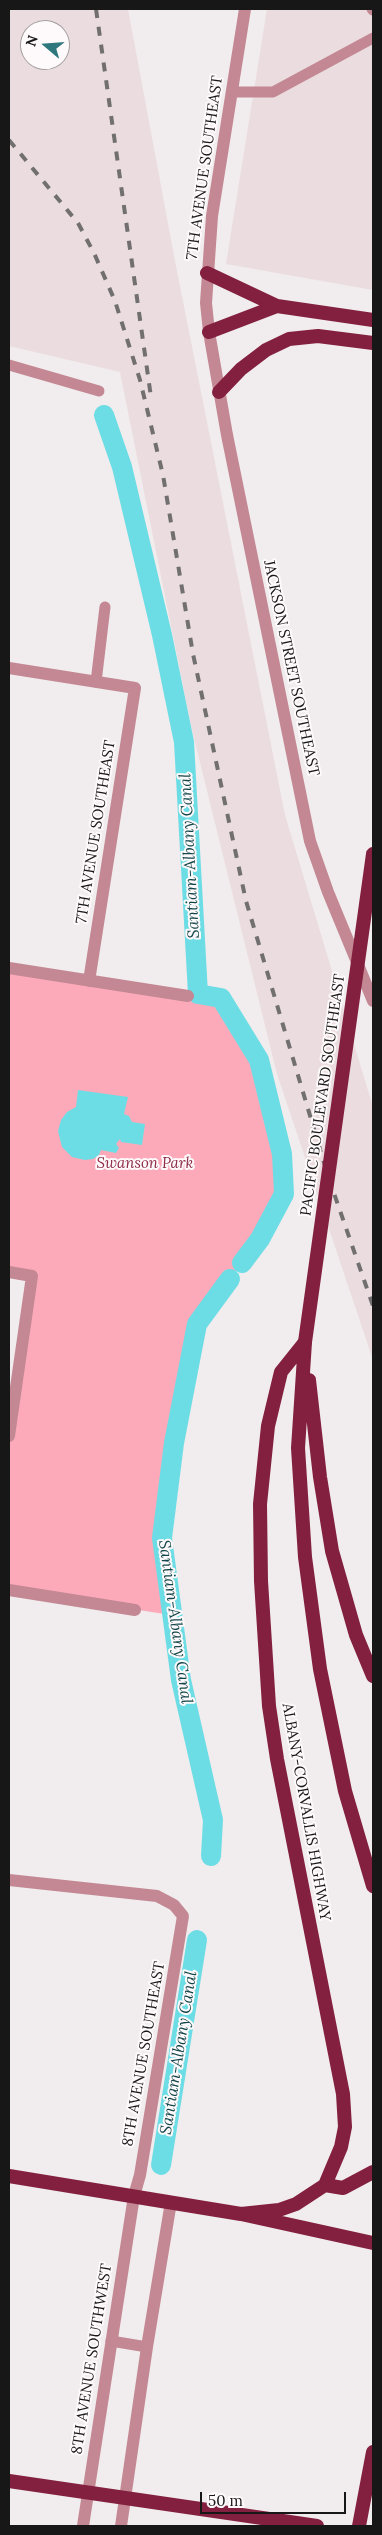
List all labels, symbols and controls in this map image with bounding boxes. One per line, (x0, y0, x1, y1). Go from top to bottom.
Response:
north arrow (20, 20, 70, 70)
text: N (21, 33, 42, 49)
street label: 7TH AVENUE SOUTHEAST (183, 75, 227, 261)
street label: JACKSON STREET SOUTHEAST (259, 558, 323, 778)
street label: 7TH AVENUE SOUTHEAST (73, 739, 119, 925)
water label: Santiam-Albany Canal (176, 773, 204, 939)
street label: PACIFIC BOULEVARD SOUTHEAST (297, 973, 349, 1217)
park label: Swanson Park (97, 1155, 193, 1173)
water label: Santiam-Albany Canal (154, 1539, 196, 1705)
street label: ALBANY-CORVALLIS HIGHWAY (278, 1702, 334, 1922)
street label: 8TH AVENUE SOUTHEAST (119, 1960, 169, 2148)
water label: Santiam-Albany Canal (157, 1970, 201, 2136)
street label: 8TH AVENUE SOUTHWEST (68, 2262, 116, 2456)
scale bar (202, 2482, 348, 2514)
text: 50 m (208, 2491, 243, 2510)

